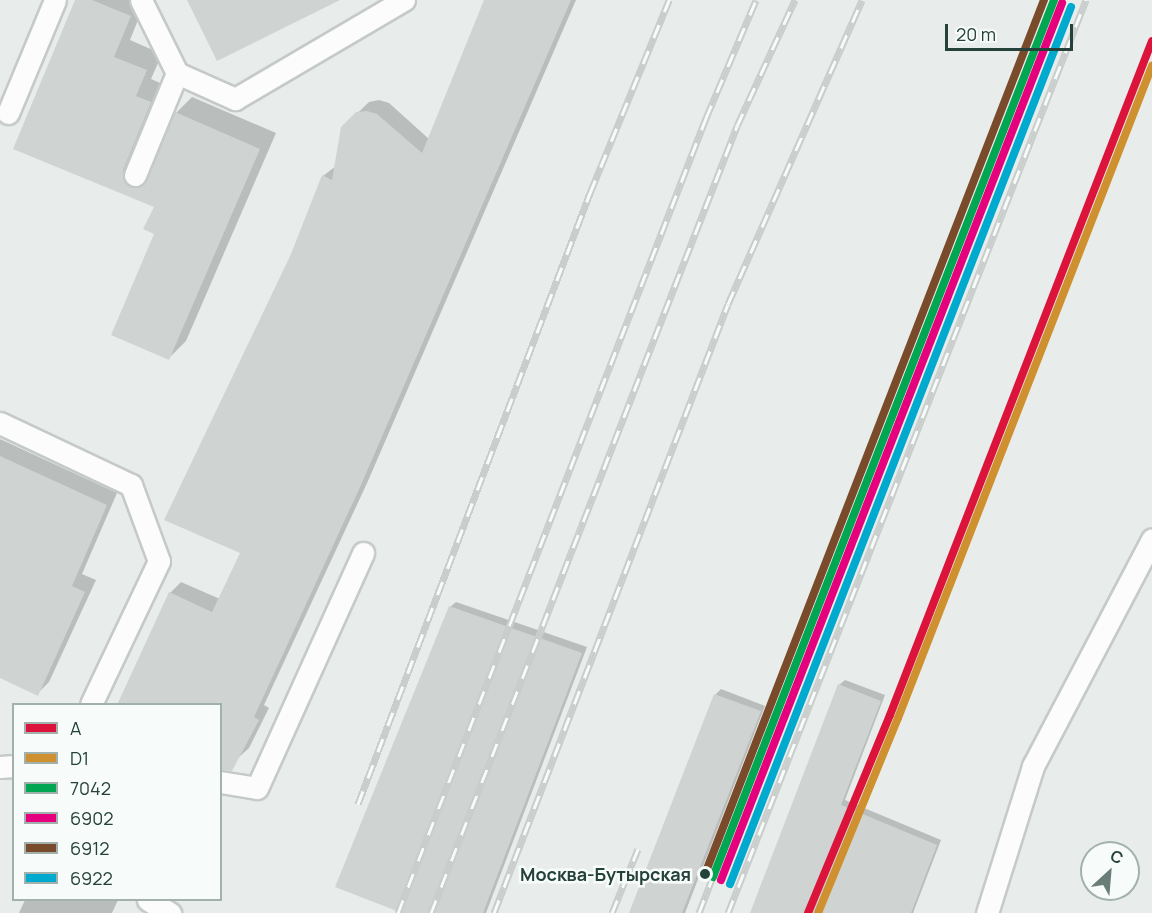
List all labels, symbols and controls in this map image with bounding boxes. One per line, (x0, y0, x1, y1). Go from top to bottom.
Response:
scale bar (948, 12, 1076, 50)
text: 20 m (956, 22, 996, 46)
legend (12, 703, 222, 901)
text: A (70, 716, 81, 740)
text: D1 (70, 746, 89, 770)
text: 7042 (70, 776, 111, 800)
text: 6902 (70, 806, 113, 830)
text: 6912 (70, 836, 109, 860)
north arrow (1080, 841, 1140, 901)
text: С (1107, 844, 1127, 869)
place label: Москва-Бутырская (520, 863, 691, 885)
marker: Москва-Бутырская (696, 865, 714, 883)
text: 6922 (70, 866, 113, 890)

